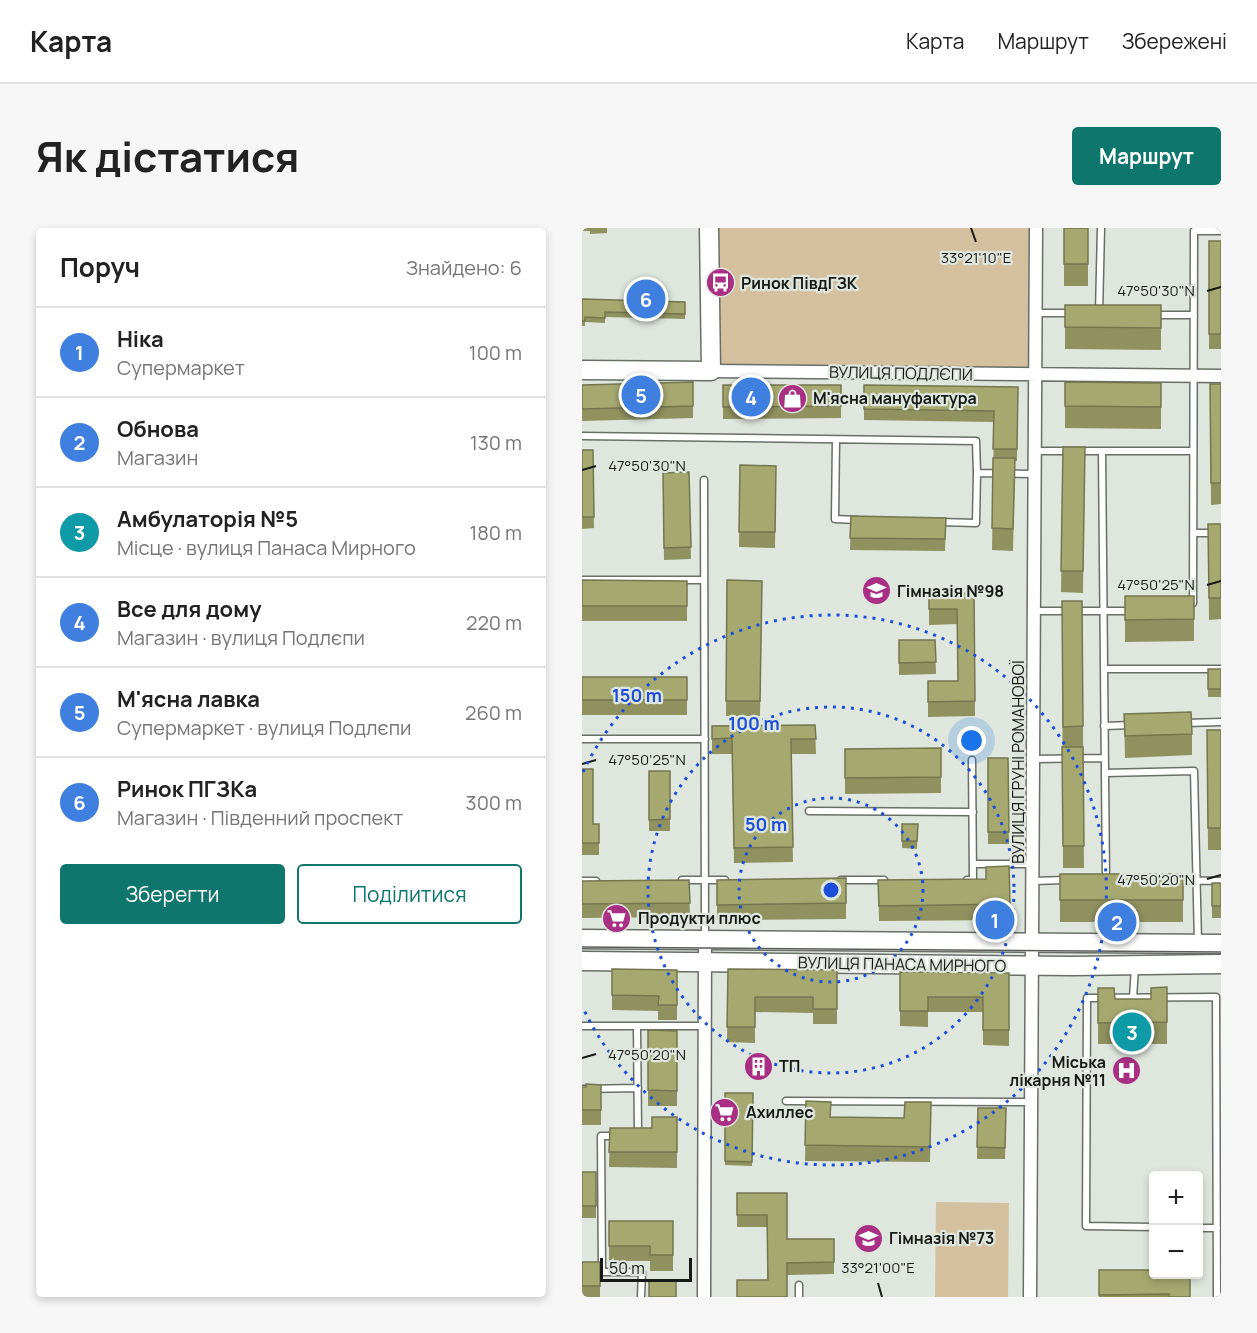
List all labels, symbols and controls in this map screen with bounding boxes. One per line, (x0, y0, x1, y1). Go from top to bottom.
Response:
text: Карта (30, 22, 112, 60)
text: Карта (906, 27, 964, 55)
text: Маршрут (997, 27, 1089, 55)
text: Збережені (1122, 27, 1227, 55)
text: Як дістатися (36, 127, 299, 185)
button: Маршрут (1072, 127, 1221, 185)
text: 33°21'10"E (941, 247, 1011, 268)
text: Поруч (60, 249, 140, 285)
text: Знайдено: 6 (406, 254, 522, 281)
bus stop icon: Ринок ПівдГЗК (704, 267, 736, 299)
place label: Ринок ПівдГЗК (741, 272, 858, 294)
pin: 6 (626, 276, 666, 322)
text: 47°50'30"N (1117, 280, 1195, 301)
text: Ніка (117, 324, 164, 354)
text: 1 (75, 339, 84, 366)
text: 100 m (469, 339, 522, 366)
text: Супермаркет (117, 354, 245, 381)
street label: ВУЛИЦЯ ПОДЛЄПИ (829, 361, 973, 385)
pin: 5 (622, 372, 660, 418)
pin: 4 (732, 374, 770, 420)
shop icon: М'ясна мануфактура (776, 382, 808, 414)
place label: М'ясна мануфактура (813, 387, 977, 409)
text: Обнова (117, 414, 199, 444)
text: 2 (74, 429, 85, 456)
text: 130 m (470, 429, 522, 456)
text: Магазин (117, 444, 198, 471)
text: 47°50'30"N (608, 455, 686, 476)
text: Амбулаторія №5 (117, 504, 298, 534)
text: 3 (74, 519, 85, 546)
text: 180 m (469, 519, 522, 546)
text: Місце · вулиця Панаса Мирного (117, 534, 416, 561)
text: 47°50'25"N (1117, 574, 1195, 595)
school or university icon: Гімназія №98 (860, 575, 892, 607)
place label: Гімназія №98 (897, 580, 1004, 602)
text: Все для дому (117, 594, 261, 624)
text: 4 (73, 609, 86, 636)
text: 220 m (466, 609, 522, 636)
text: Магазин · вулиця Подлєпи (117, 624, 365, 651)
street label: ВУЛИЦЯ ГРУНІ РОМАНОВОЇ (1007, 659, 1029, 864)
text: 150 m (612, 683, 662, 707)
text: М'ясна лавка (117, 684, 260, 714)
text: 5 (74, 699, 85, 726)
text: 260 m (465, 699, 522, 726)
text: 100 m (728, 711, 780, 735)
text: Супермаркет · вулиця Подлєпи (117, 714, 411, 741)
your location (957, 726, 986, 755)
text: 47°50'25"N (608, 749, 686, 770)
text: Ринок ПГЗКа (117, 774, 257, 804)
text: 6 (73, 789, 86, 816)
text: 300 m (466, 789, 522, 816)
text: Магазин · Південний проспект (117, 804, 403, 831)
text: 50 m (745, 812, 787, 836)
button: Зберегти (60, 864, 285, 924)
button: Поділитися (297, 864, 522, 924)
text: 47°50'20"N (1117, 869, 1195, 890)
centre of rings (821, 880, 841, 900)
pin: 1 (976, 898, 1014, 942)
pin: 2 (1098, 900, 1136, 944)
supermarket icon: Продукти плюс (601, 902, 633, 934)
place label: Продукти плюс (638, 907, 761, 929)
street label: ВУЛИЦЯ ПАНАСА МИРНОГО (798, 951, 1007, 977)
pin: 3 (1112, 1010, 1152, 1054)
text: 47°50'20"N (608, 1044, 686, 1065)
building icon: ТП (742, 1050, 774, 1082)
place label: Міська лікарня №11 (1010, 1051, 1106, 1091)
place label: ТП (779, 1055, 800, 1077)
hospital icon: Міська лікарня №11 (1111, 1055, 1143, 1087)
supermarket icon: Ахиллес (709, 1096, 741, 1128)
place label: Ахиллес (746, 1101, 814, 1123)
map controls (1149, 1171, 1203, 1279)
button: + (1149, 1171, 1203, 1225)
school or university icon: Гімназія №73 (852, 1222, 884, 1254)
button: − (1149, 1225, 1203, 1279)
place label: Гімназія №73 (889, 1227, 994, 1249)
scale bar (600, 1255, 692, 1282)
text: 50 m (609, 1257, 645, 1279)
text: 33°21'00"E (841, 1257, 915, 1278)

